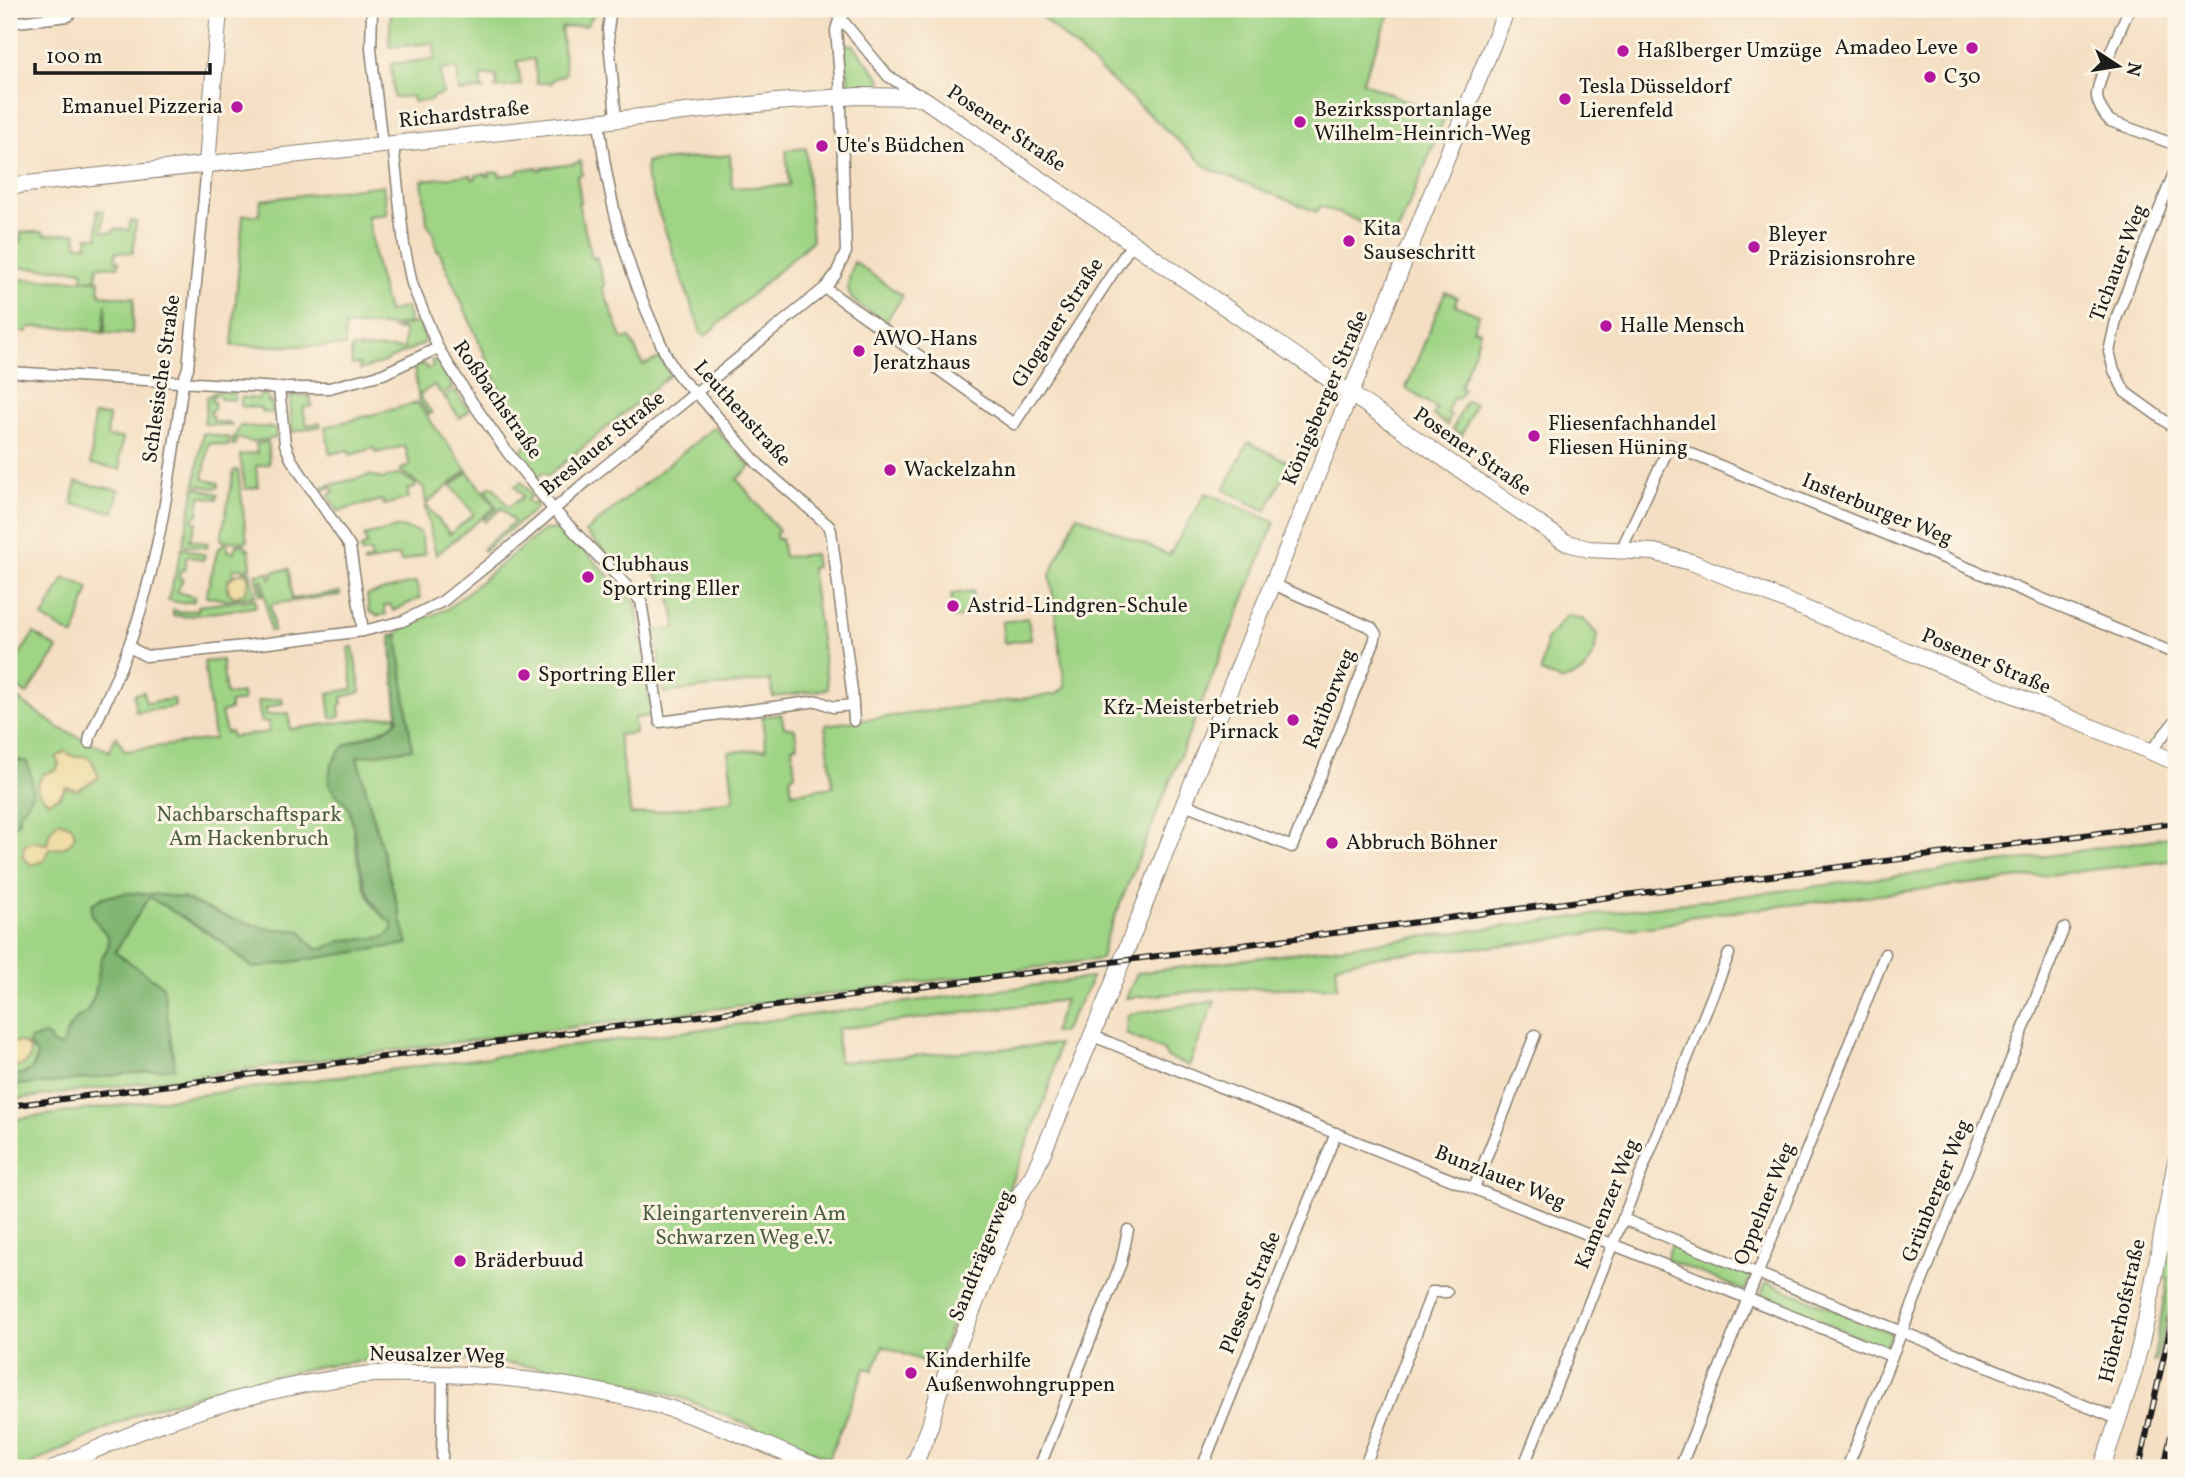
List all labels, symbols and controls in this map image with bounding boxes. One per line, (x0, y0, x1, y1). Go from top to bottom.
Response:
scale bar (35, 32, 210, 76)
north arrow (2084, 32, 2154, 102)
place label: Amadeo Leve (1835, 34, 1958, 63)
place label: Haßlberger Umzüge (1637, 37, 1822, 66)
marker: Amadeo Leve (1964, 40, 1980, 56)
text: 100 m (46, 43, 103, 72)
marker: Haßlberger Umzüge (1615, 43, 1631, 59)
text: N (2118, 60, 2147, 79)
place label: C30 (1944, 63, 1981, 92)
marker: C30 (1922, 69, 1938, 85)
place label: Tesla Düsseldorf Lierenfeld (1579, 73, 1732, 126)
street label: Posener Straße (941, 78, 1071, 180)
marker: Tesla Düsseldorf Lierenfeld (1557, 91, 1573, 107)
place label: Emanuel Pizzeria (61, 93, 223, 122)
street label: Richardstraße (397, 94, 531, 136)
place label: Bezirkssportanlage Wilhelm-Heinrich-Weg (1314, 96, 1531, 149)
marker: Emanuel Pizzeria (229, 99, 245, 115)
marker: Bezirkssportanlage Wilhelm-Heinrich-Weg (1292, 114, 1308, 130)
place label: Ute's Büdchen (836, 132, 965, 161)
marker: Ute's Büdchen (814, 138, 830, 154)
street label: Tichauer Weg (2083, 200, 2155, 326)
place label: Kita Sauseschritt (1363, 215, 1476, 268)
place label: Bleyer Präzisionsrohre (1768, 221, 1915, 274)
marker: Kita Sauseschritt (1341, 233, 1357, 249)
marker: Bleyer Präzisionsrohre (1746, 239, 1762, 255)
street label: Glogauer Straße (1005, 252, 1111, 394)
street label: Schlesische Straße (136, 293, 188, 465)
street label: Königsberger Straße (1276, 306, 1376, 490)
place label: Halle Mensch (1620, 312, 1745, 341)
marker: Halle Mensch (1598, 318, 1614, 334)
place label: AWO-Hans Jeratzhaus (873, 325, 978, 378)
street label: Roßbachstraße (445, 335, 549, 465)
marker: AWO-Hans Jeratzhaus (851, 343, 867, 359)
street label: Leuthenstraße (686, 354, 798, 474)
street label: Breslauer Straße (534, 385, 672, 503)
street label: Posener Straße (1407, 401, 1537, 504)
place label: Fliesenfachhandel Fliesen Hüning (1548, 410, 1716, 463)
marker: Fliesenfachhandel Fliesen Hüning (1526, 428, 1542, 444)
place label: Wackelzahn (904, 456, 1016, 485)
marker: Wackelzahn (882, 462, 898, 478)
street label: Insterburger Weg (1797, 467, 1957, 553)
place label: Clubhaus Sportring Eller (602, 551, 740, 604)
marker: Clubhaus Sportring Eller (580, 569, 596, 585)
place label: Astrid-Lindgren-Schule (967, 592, 1188, 621)
marker: Astrid-Lindgren-Schule (945, 598, 961, 614)
street label: Posener Straße (1917, 622, 2055, 702)
street label: Ratiborweg (1297, 644, 1363, 754)
place label: Sportring Eller (538, 661, 676, 690)
marker: Sportring Eller (516, 667, 532, 683)
place label: Kfz-Meisterbetrieb Pirnack (1103, 694, 1280, 747)
marker: Kfz-Meisterbetrieb Pirnack (1285, 712, 1301, 728)
park label: Nachbarschaftspark Am Hackenbruch (156, 801, 342, 854)
place label: Abbruch Böhner (1346, 829, 1498, 858)
marker: Abbruch Böhner (1324, 835, 1340, 851)
street label: Grünberger Weg (1895, 1115, 1979, 1267)
street label: Kamenzer Weg (1569, 1134, 1647, 1274)
street label: Oppelner Weg (1727, 1138, 1803, 1270)
street label: Bunzlauer Weg (1430, 1139, 1570, 1217)
street label: Sandträgerweg (942, 1186, 1022, 1326)
park label: Kleingartenverein Am Schwarzen Weg e.V. (642, 1200, 846, 1253)
street label: Plesser Straße (1213, 1227, 1289, 1359)
street label: Höherhofstraße (2092, 1236, 2154, 1386)
place label: Bräderbuud (474, 1247, 584, 1276)
marker: Bräderbuud (452, 1253, 468, 1269)
street label: Neusalzer Weg (369, 1340, 505, 1372)
place label: Kinderhilfe Außenwohngruppen (925, 1347, 1115, 1400)
marker: Kinderhilfe Außenwohngruppen (903, 1365, 919, 1381)

